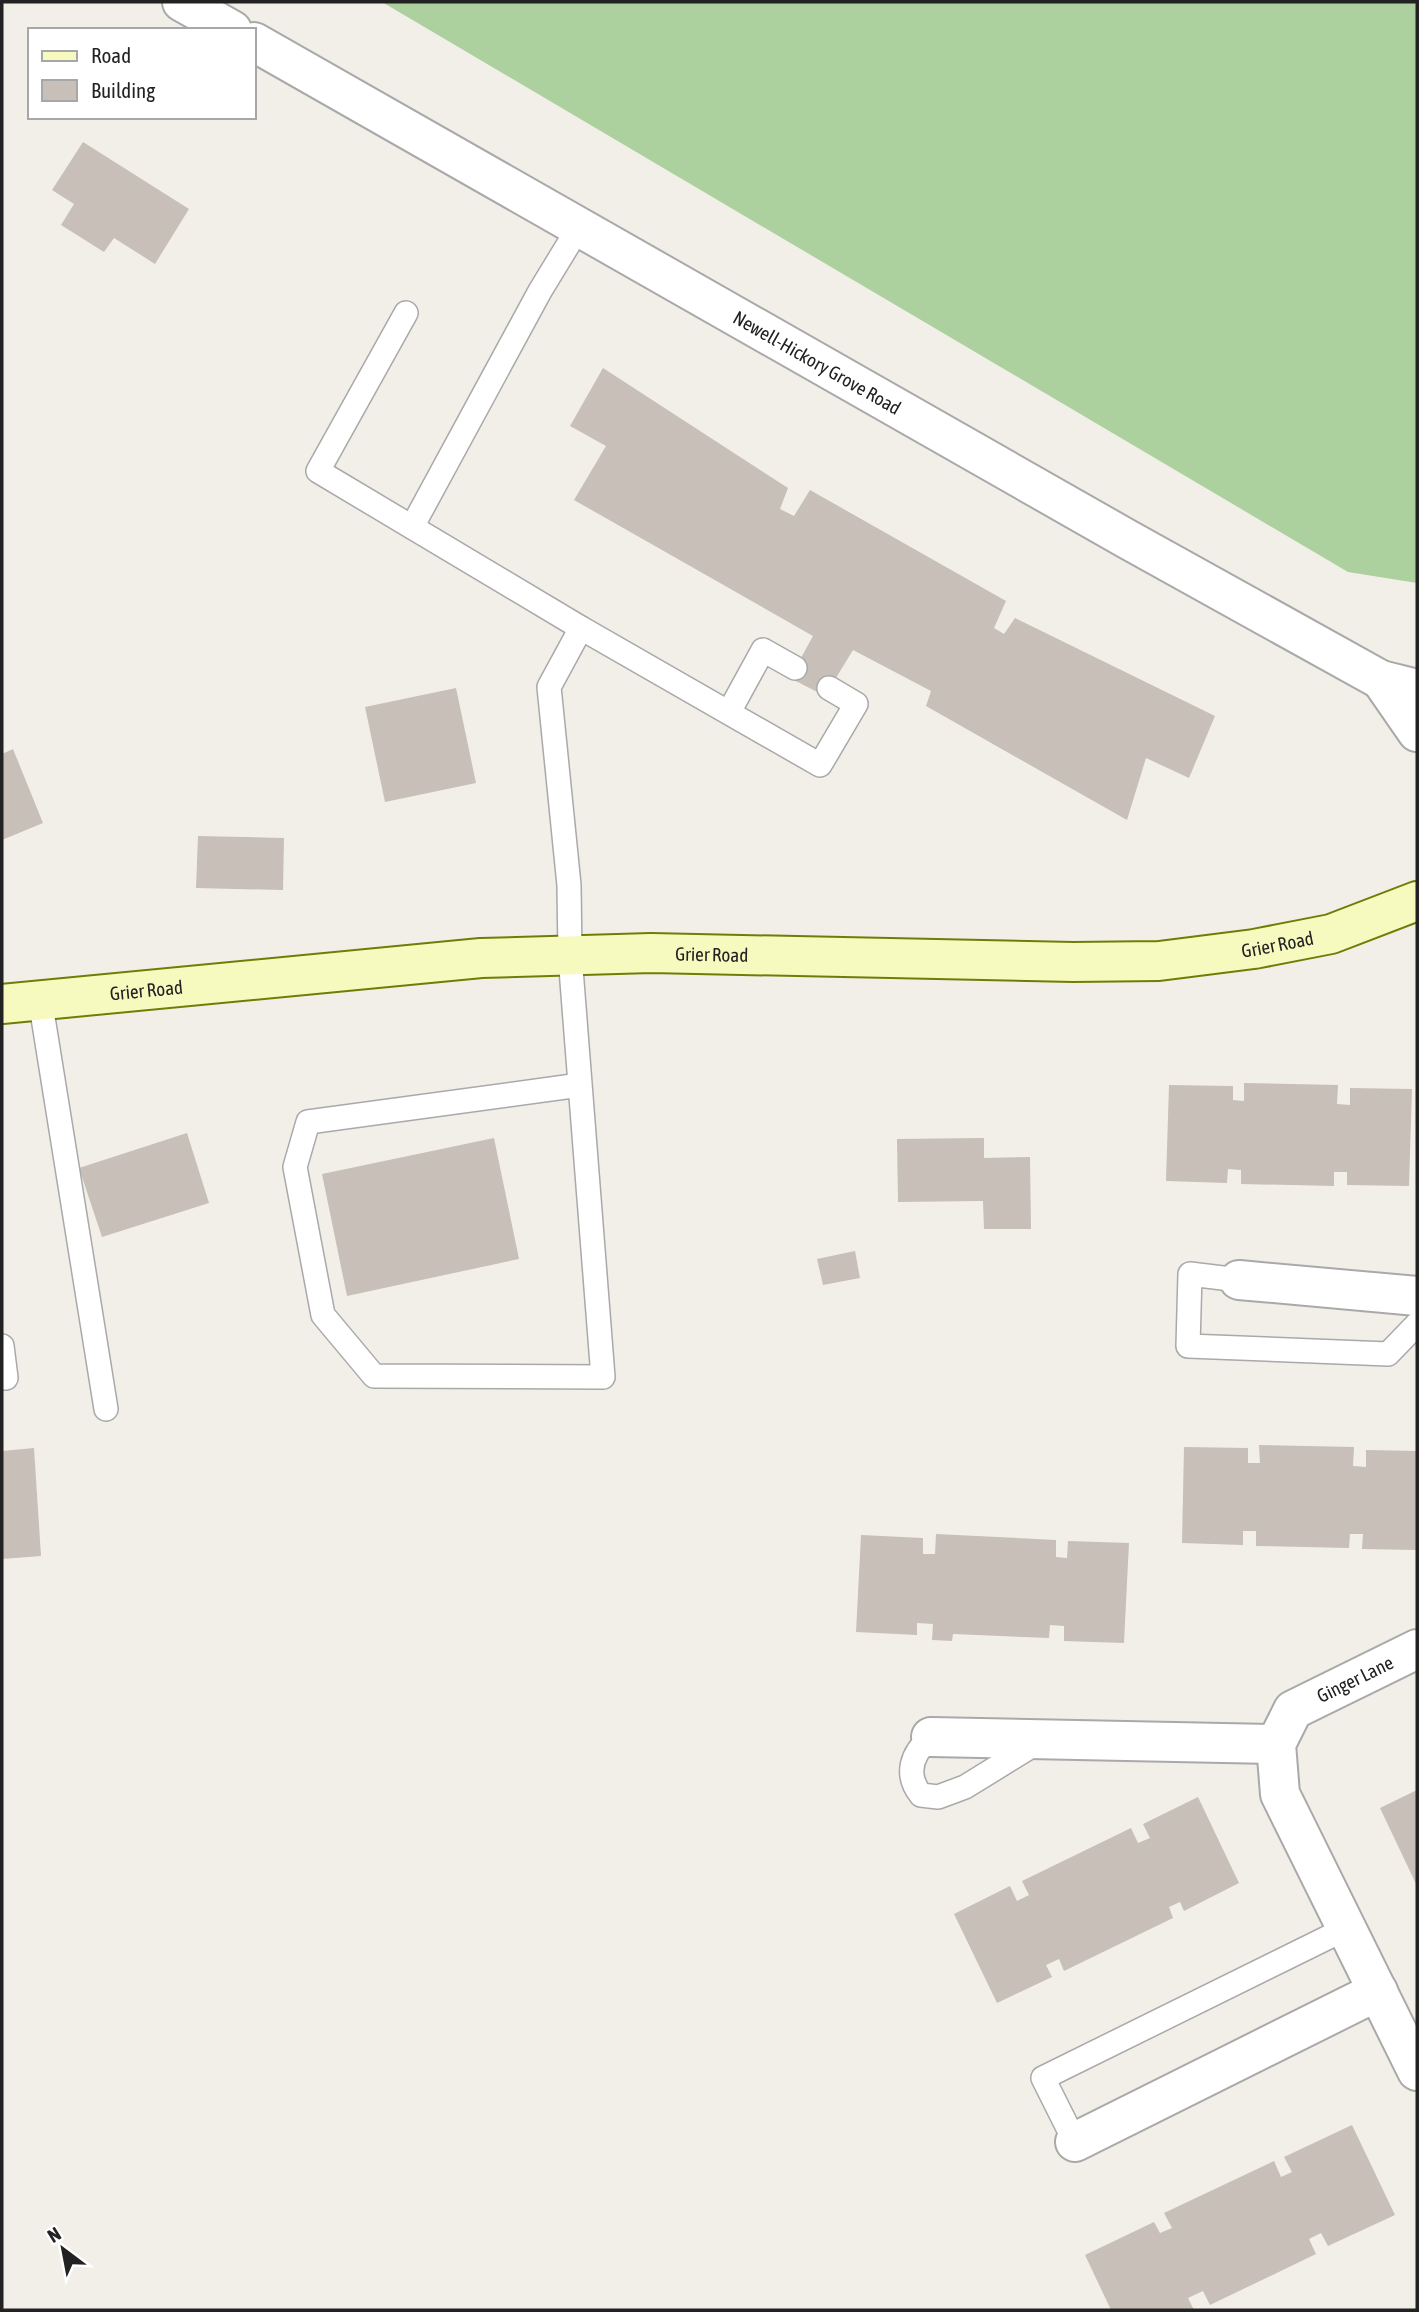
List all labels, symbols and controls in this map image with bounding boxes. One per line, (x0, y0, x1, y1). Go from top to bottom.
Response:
legend (28, 28, 256, 119)
text: Road (91, 43, 131, 67)
text: Building (91, 78, 155, 102)
street label: Newell-Hickory Grove Road (729, 306, 905, 419)
street label: Grier Road (1240, 927, 1315, 962)
street label: Grier Road (675, 943, 749, 966)
street label: Grier Road (109, 976, 184, 1005)
street label: Ginger Lane (1313, 1651, 1397, 1707)
north arrow (28, 2214, 98, 2284)
text: N (43, 2222, 65, 2247)

